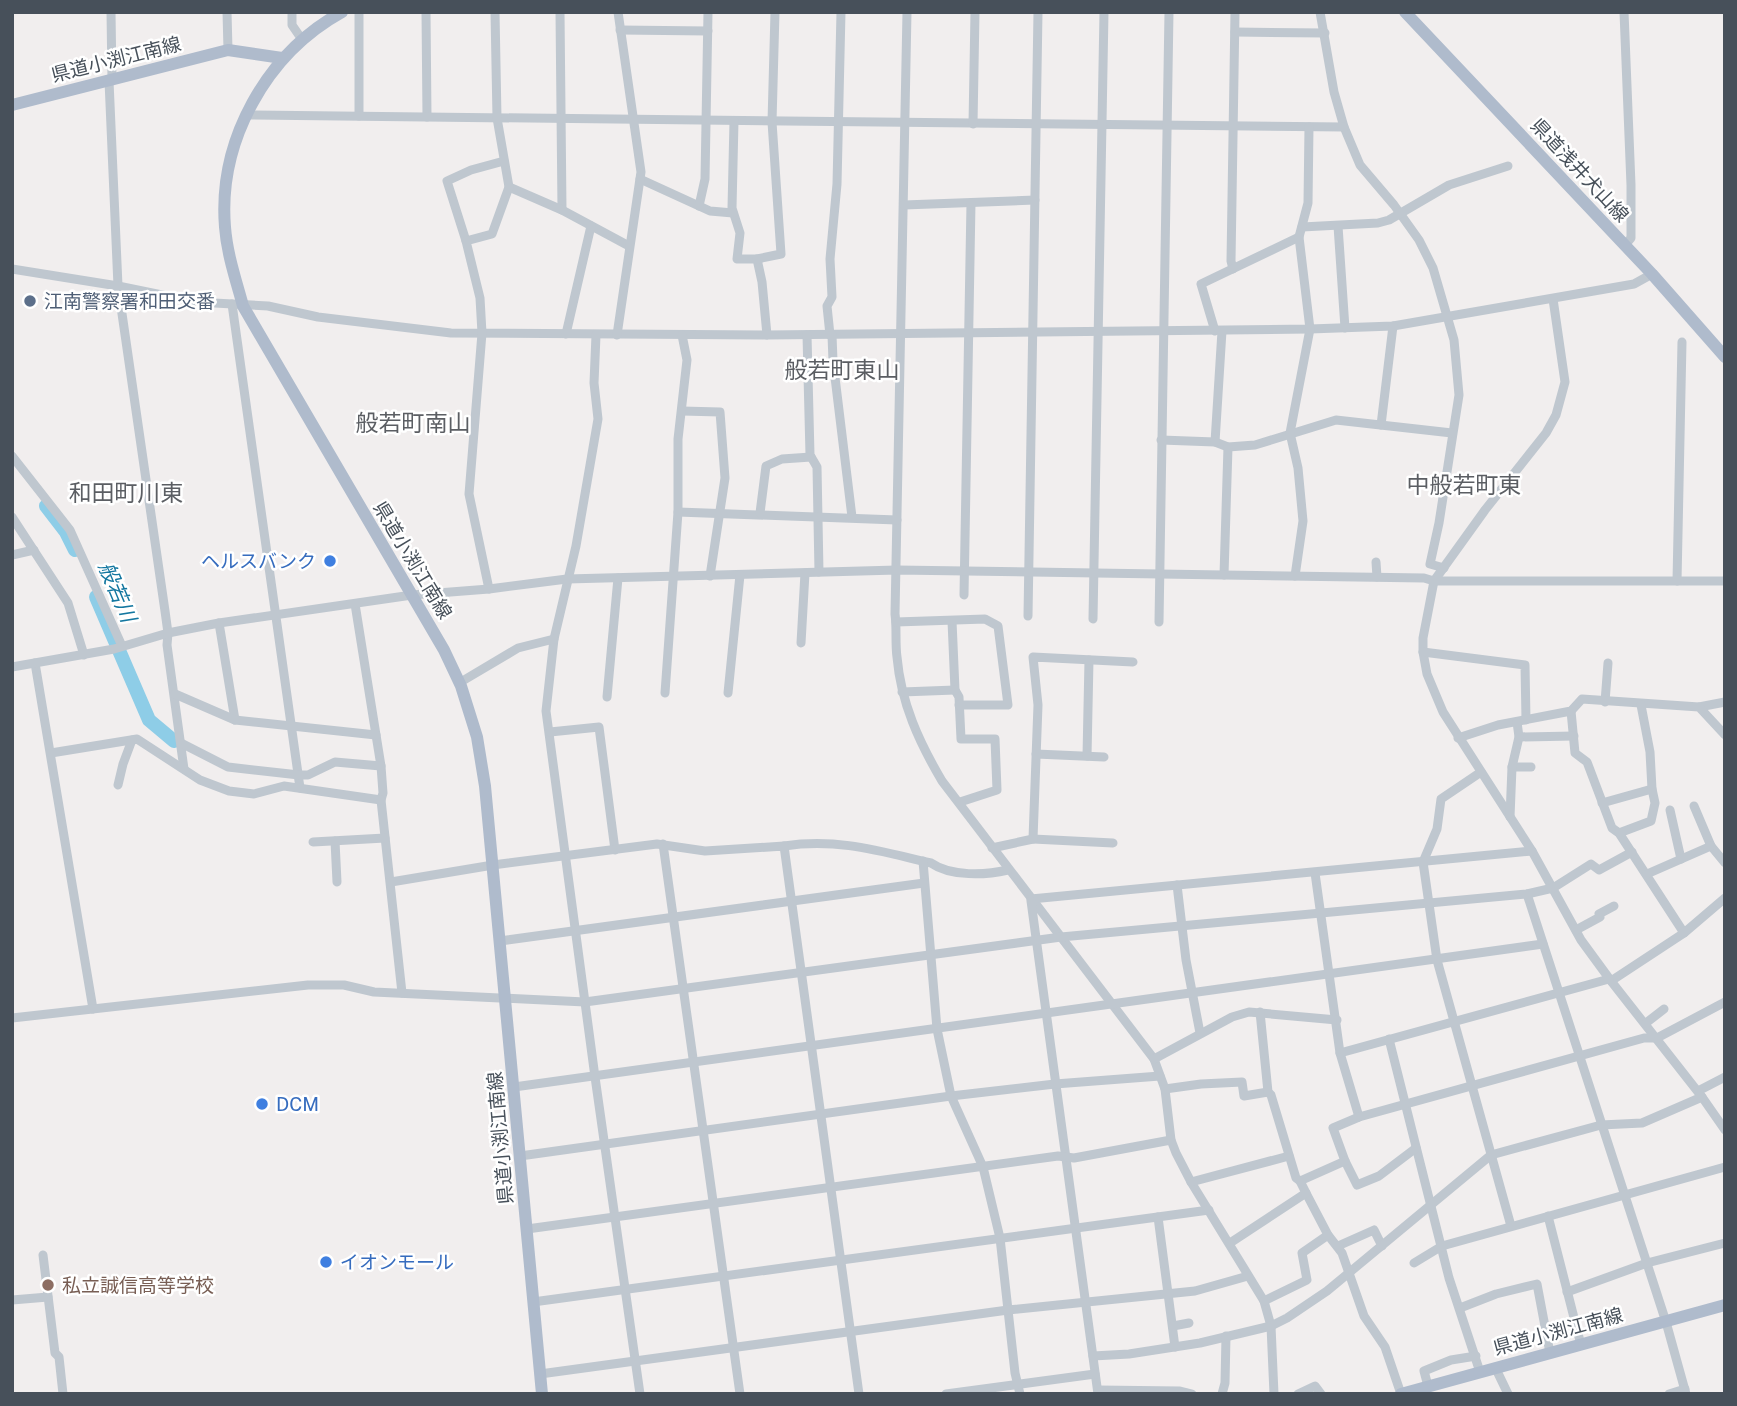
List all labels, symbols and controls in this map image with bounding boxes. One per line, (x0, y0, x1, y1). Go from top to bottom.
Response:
street label: 県道小渕江南線 (49, 32, 183, 86)
street label: 県道浅井犬山線 (1527, 114, 1633, 226)
place label: 江南警察署和田交番 (44, 290, 215, 312)
marker: 江南警察署和田交番 (22, 293, 38, 309)
district label: 般若町東山 (785, 356, 900, 383)
district label: 般若町南山 (356, 409, 471, 436)
district label: 中般若町東 (1407, 471, 1522, 498)
district label: 和田町川東 (69, 479, 184, 506)
street label: 県道小渕江南線 (369, 497, 457, 623)
place label: ヘルスバンク (201, 550, 316, 572)
marker: ヘルスバンク (322, 553, 338, 569)
water label: 般若川 (94, 558, 142, 628)
street label: 県道小渕江南線 (483, 1071, 517, 1205)
place label: DCM (276, 1093, 319, 1115)
marker: DCM (254, 1096, 270, 1112)
place label: イオンモール (340, 1251, 454, 1273)
marker: イオンモール (318, 1254, 334, 1270)
place label: 私立誠信高等学校 (62, 1274, 214, 1296)
marker: 私立誠信高等学校 (40, 1277, 56, 1293)
street label: 県道小渕江南線 (1491, 1303, 1625, 1359)

